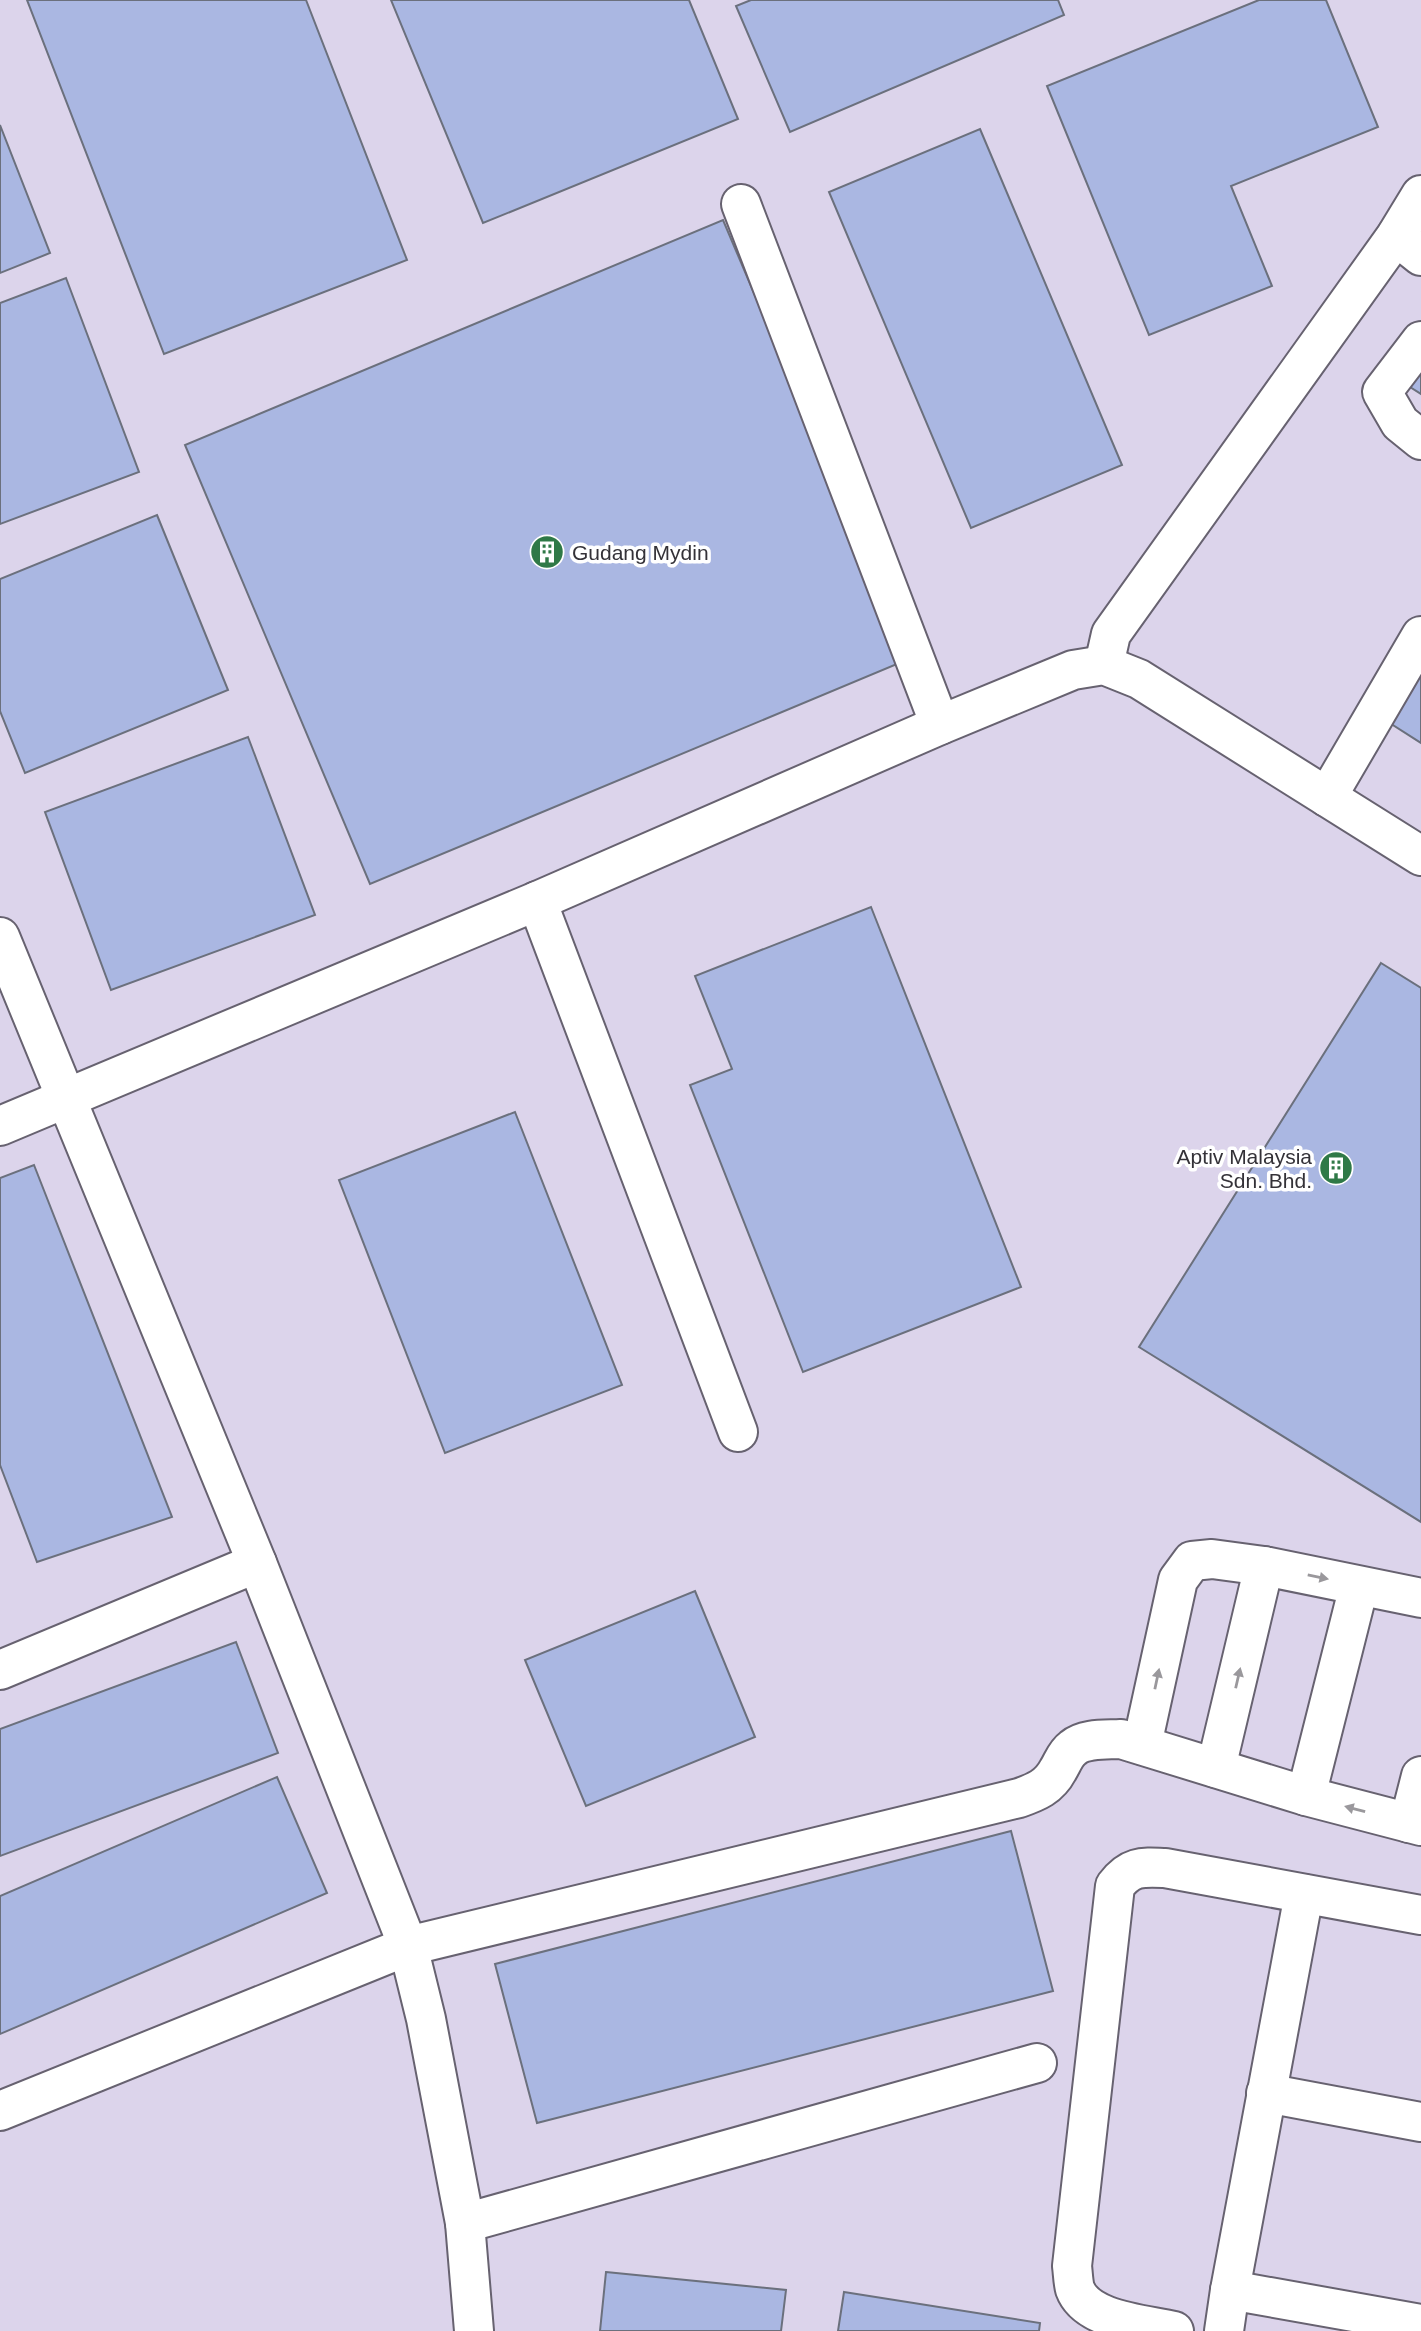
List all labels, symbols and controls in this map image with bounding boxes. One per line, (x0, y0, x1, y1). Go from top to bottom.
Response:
building icon: Gudang Mydin (528, 533, 566, 571)
place label: Gudang Mydin (572, 541, 709, 564)
place label: Aptiv Malaysia Sdn. Bhd. (1177, 1145, 1312, 1192)
building icon: Aptiv Malaysia Sdn. Bhd. (1317, 1149, 1355, 1187)
one-way arrow (1307, 1572, 1329, 1583)
one-way arrow (1232, 1667, 1243, 1689)
one-way arrow (1151, 1668, 1162, 1690)
one-way arrow (1344, 1803, 1365, 1813)

